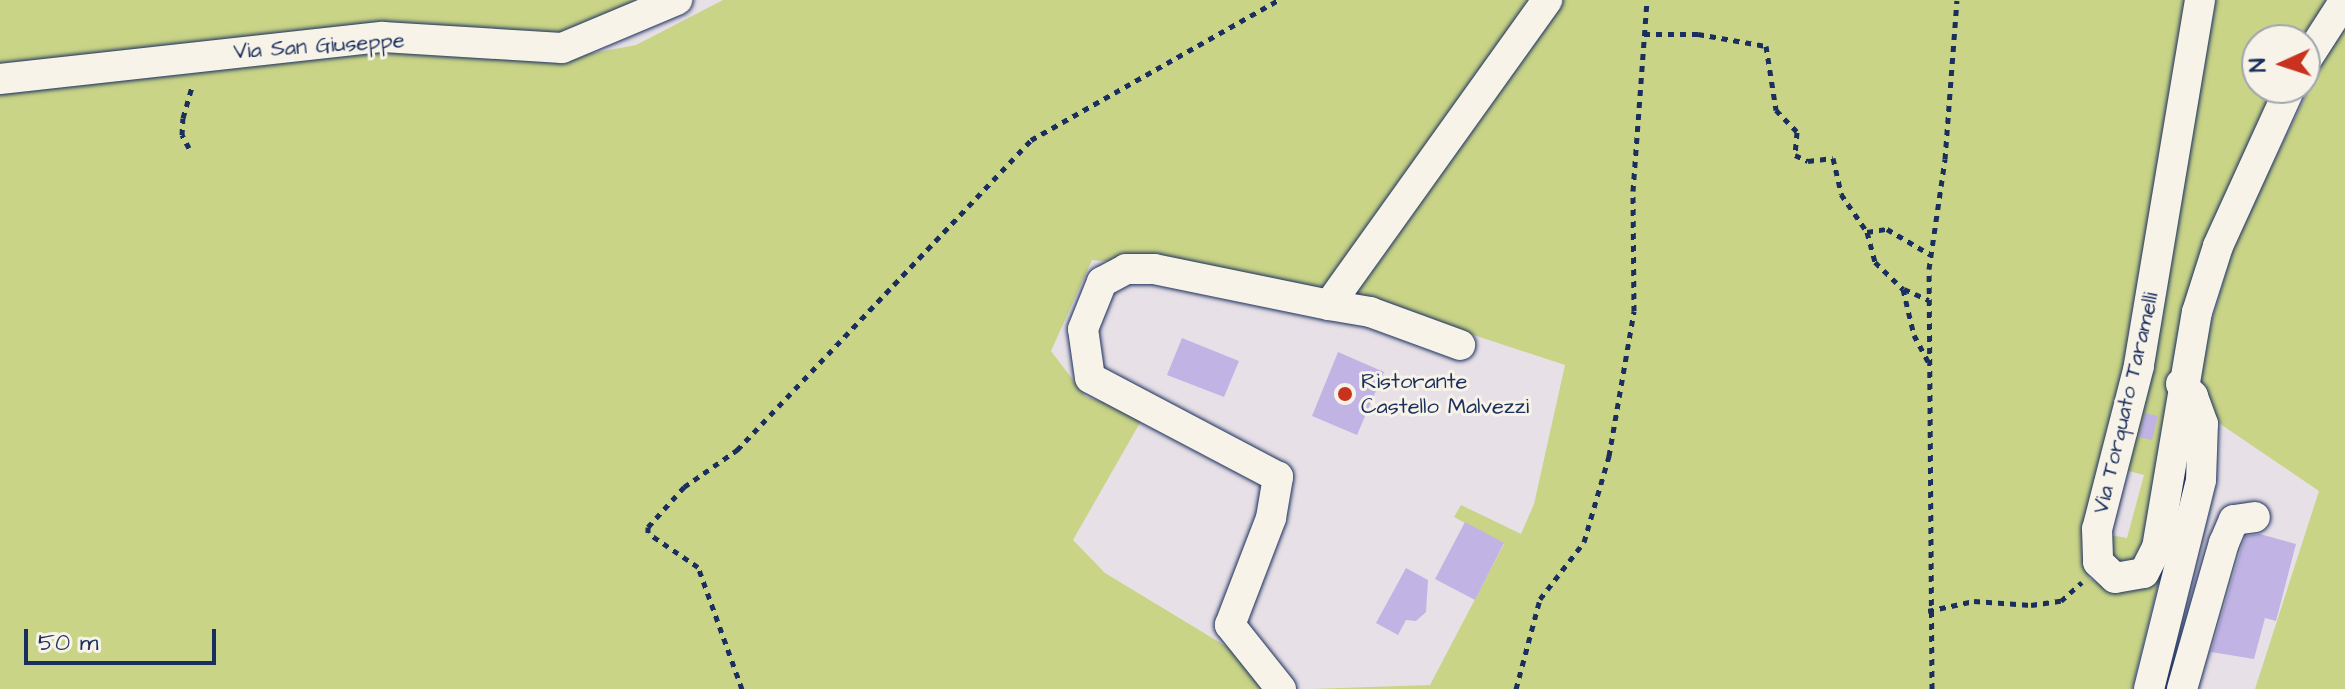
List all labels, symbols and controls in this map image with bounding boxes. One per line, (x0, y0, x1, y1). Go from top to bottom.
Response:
north arrow (2241, 24, 2321, 104)
street label: Via San Giuseppe (233, 27, 405, 65)
text: N (2243, 57, 2274, 73)
street label: Via Torquato Taramelli (2088, 290, 2164, 516)
place label: Ristorante Castello Malvezzi (1361, 368, 1529, 420)
marker: Ristorante Castello Malvezzi (1336, 385, 1354, 403)
scale bar (28, 613, 220, 663)
text: 50 m (38, 626, 98, 660)

